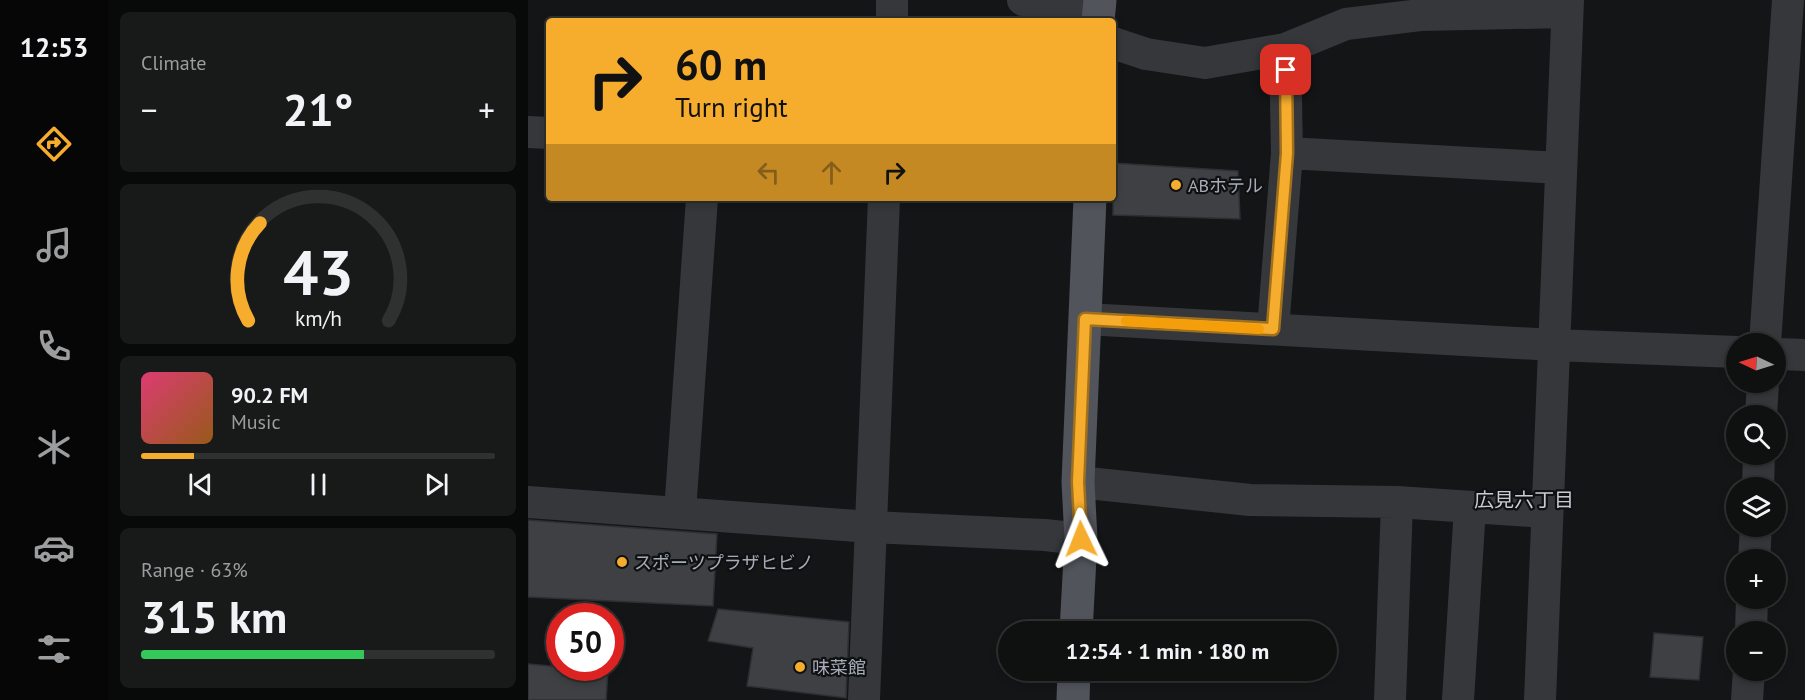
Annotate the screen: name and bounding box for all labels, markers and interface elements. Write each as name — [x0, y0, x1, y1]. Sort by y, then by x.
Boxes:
text: 12:53 — [20, 30, 88, 64]
text: 60 m — [675, 37, 767, 92]
icon: right — [576, 42, 654, 120]
pin — [1260, 44, 1311, 95]
text: Climate — [141, 50, 207, 76]
icon: arrive — [1269, 53, 1302, 86]
text: 21° — [283, 80, 353, 138]
text: − — [141, 88, 158, 131]
text: + — [478, 88, 495, 131]
text: Turn right — [675, 90, 788, 124]
icon: directions — [33, 123, 75, 165]
icon: left — [752, 156, 785, 189]
icon: ahead — [815, 156, 848, 189]
icon: right — [878, 156, 911, 189]
place label: ABホテル — [1188, 174, 1263, 197]
marker: ABホテル — [1169, 178, 1183, 192]
icon: music — [33, 224, 75, 266]
text: 43 — [283, 231, 353, 312]
text: km/h — [294, 304, 341, 332]
icon: phone — [33, 325, 75, 367]
north arrow — [1726, 333, 1786, 393]
map controls — [1726, 333, 1786, 681]
text: 90.2 FM — [231, 381, 308, 409]
button: search — [1726, 405, 1786, 465]
text: Music — [231, 409, 280, 435]
icon: climate — [33, 426, 75, 468]
icon: previous — [184, 468, 217, 501]
icon: pause — [302, 468, 335, 501]
icon: next — [420, 468, 453, 501]
button: layers — [1726, 477, 1786, 537]
district label: 広見六丁目 — [1474, 487, 1574, 513]
position arrow — [1049, 507, 1113, 571]
icon: car — [33, 527, 75, 569]
button: + — [1726, 549, 1786, 609]
place label: スポーツプラザヒビノ — [634, 551, 814, 574]
marker: スポーツプラザヒビノ — [615, 555, 629, 569]
text: Range · 63% — [141, 557, 248, 583]
text: 315 km — [141, 587, 287, 645]
speed limit sign: 50 — [546, 603, 624, 681]
button: − — [1726, 621, 1786, 681]
icon: filters — [33, 628, 75, 670]
text: 12:54 · 1 min · 180 m — [1066, 637, 1269, 665]
place label: 味菜館 — [812, 656, 866, 679]
marker: 味菜館 — [793, 660, 807, 674]

